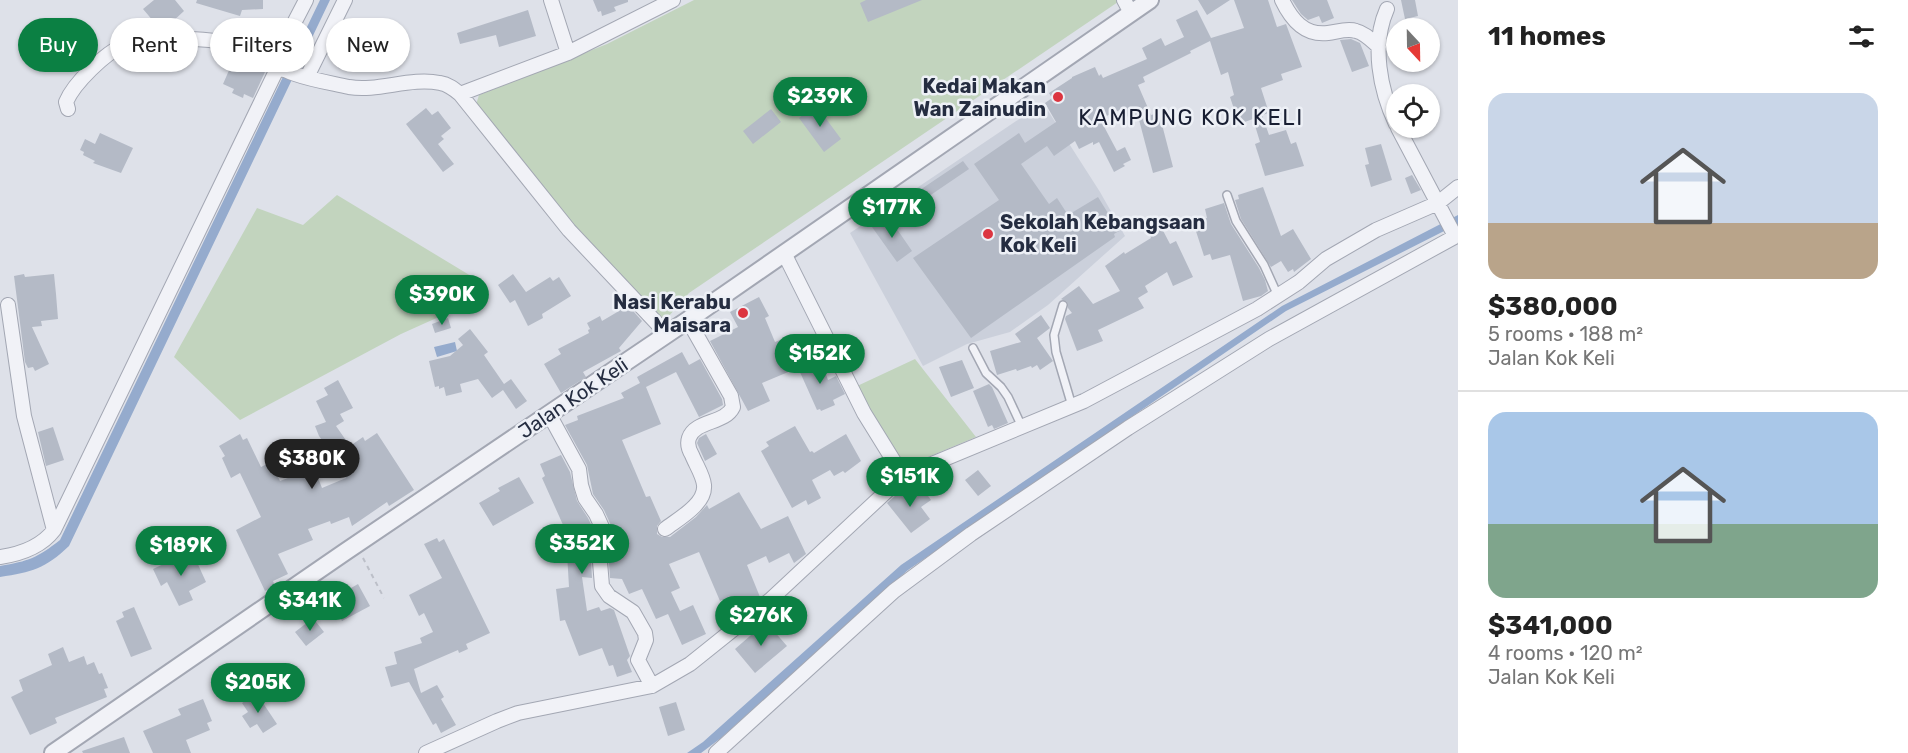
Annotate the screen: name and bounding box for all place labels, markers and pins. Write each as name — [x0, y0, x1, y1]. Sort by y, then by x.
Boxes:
place label: Kedai Makan Wan Zainudin — [913, 74, 1046, 121]
pin: $239K — [778, 77, 862, 128]
marker: Kedai Makan Wan Zainudin — [1051, 90, 1065, 104]
pin: $177K — [850, 188, 934, 239]
place label: Sekolah Kebangsaan Kok Keli — [1000, 210, 1205, 257]
marker: Sekolah Kebangsaan Kok Keli — [981, 227, 995, 241]
pin: $390K — [400, 275, 484, 326]
place label: Nasi Kerabu Maisara — [613, 290, 731, 337]
marker: Nasi Kerabu Maisara — [736, 306, 750, 320]
pin: $152K — [778, 334, 862, 385]
pin: $380K — [270, 439, 354, 490]
pin: $151K — [868, 457, 952, 508]
pin: $352K — [540, 524, 624, 575]
pin: $189K — [139, 526, 223, 577]
pin: $341K — [268, 581, 352, 632]
pin: $276K — [719, 596, 803, 647]
pin: $205K — [216, 663, 300, 714]

